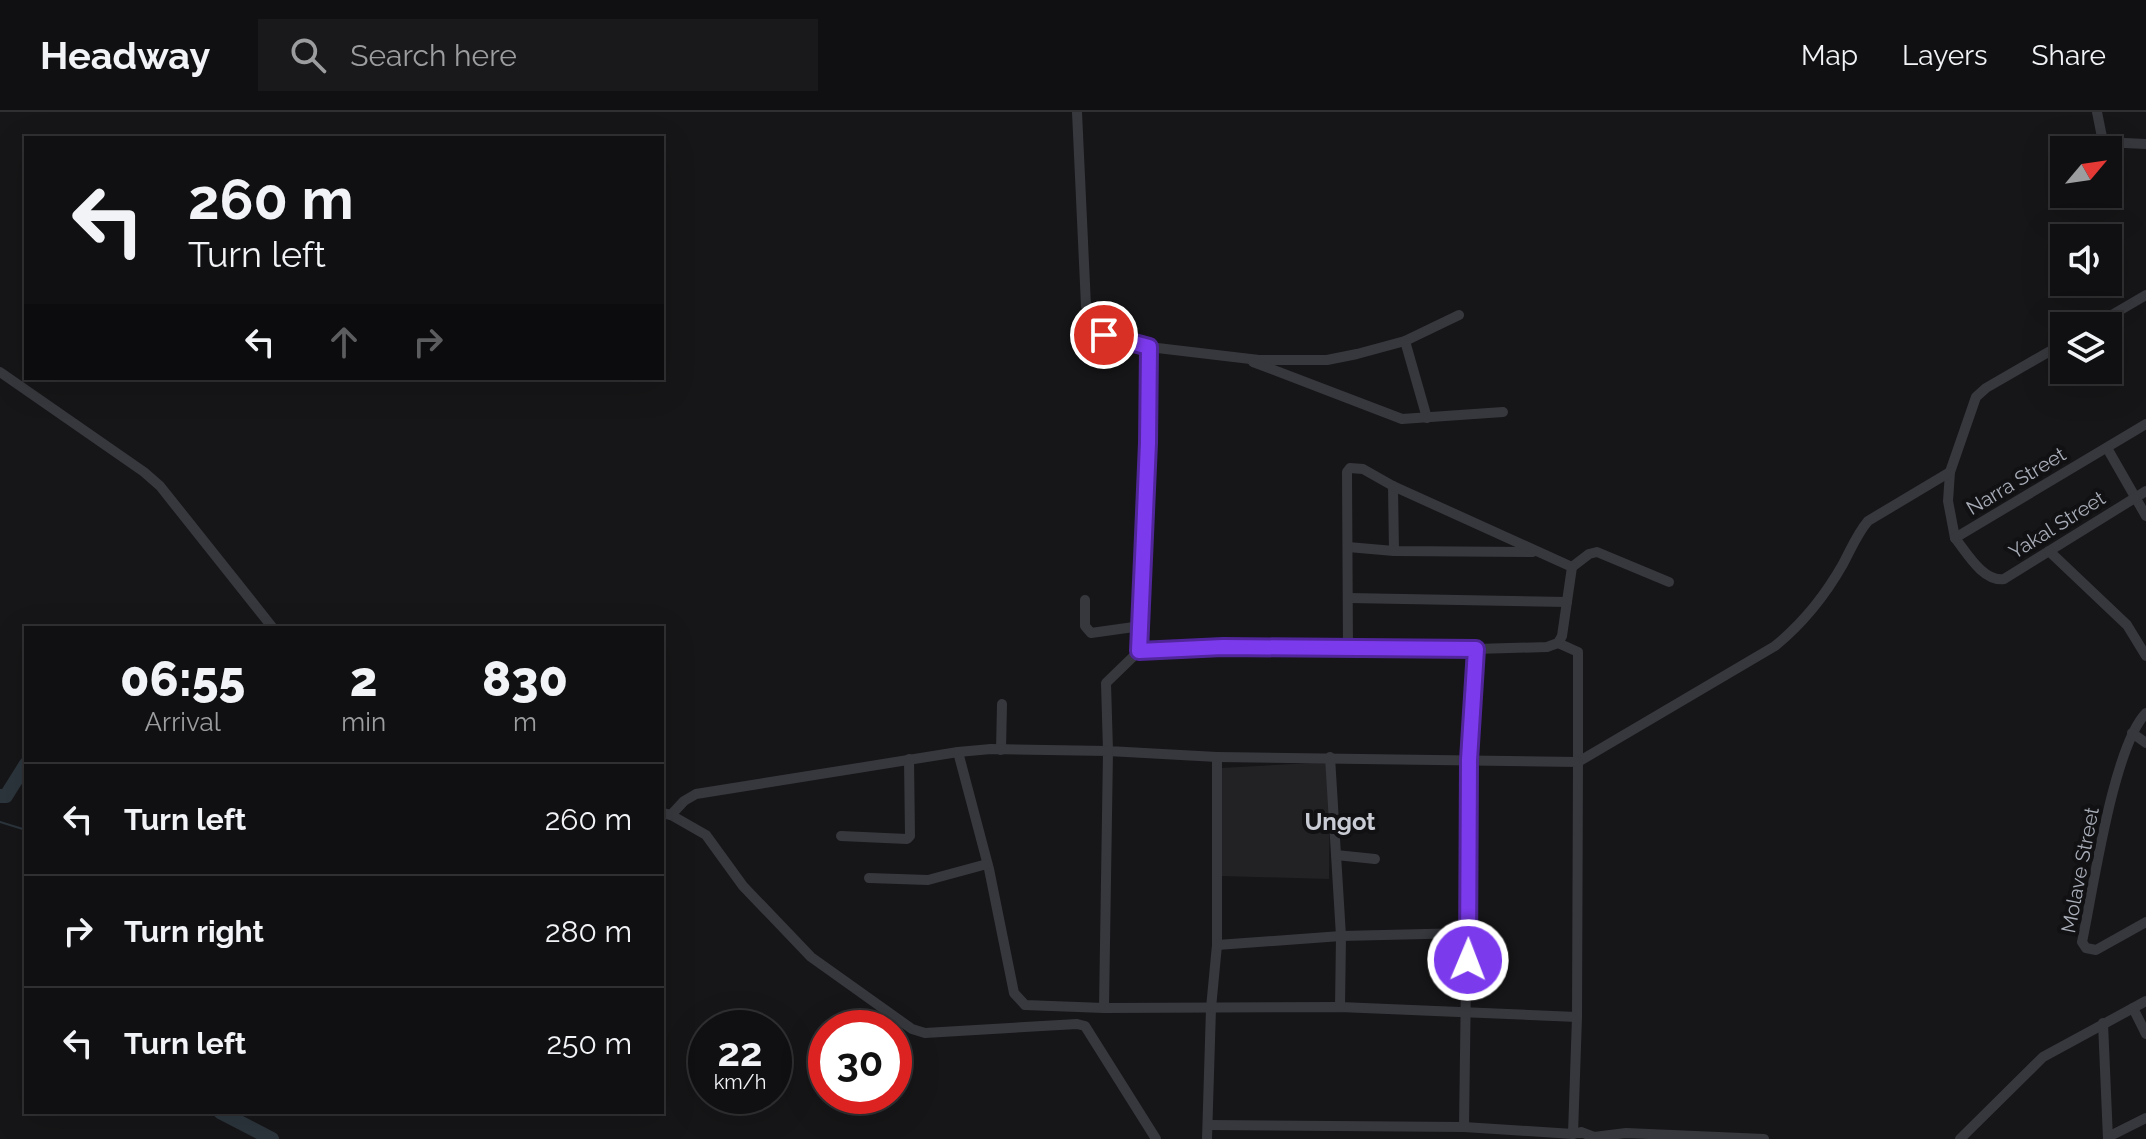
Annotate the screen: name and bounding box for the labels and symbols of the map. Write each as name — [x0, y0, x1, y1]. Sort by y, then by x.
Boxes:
north arrow — [2050, 136, 2122, 208]
pin — [1070, 301, 1138, 369]
street label: Narra Street — [1962, 442, 2070, 520]
street label: Yakal Street — [2004, 486, 2110, 564]
street label: Molave Street — [2056, 805, 2104, 935]
district label: Ungot — [1304, 807, 1376, 836]
position arrow — [1426, 918, 1510, 1002]
speed limit sign: 30 — [808, 1010, 912, 1114]

